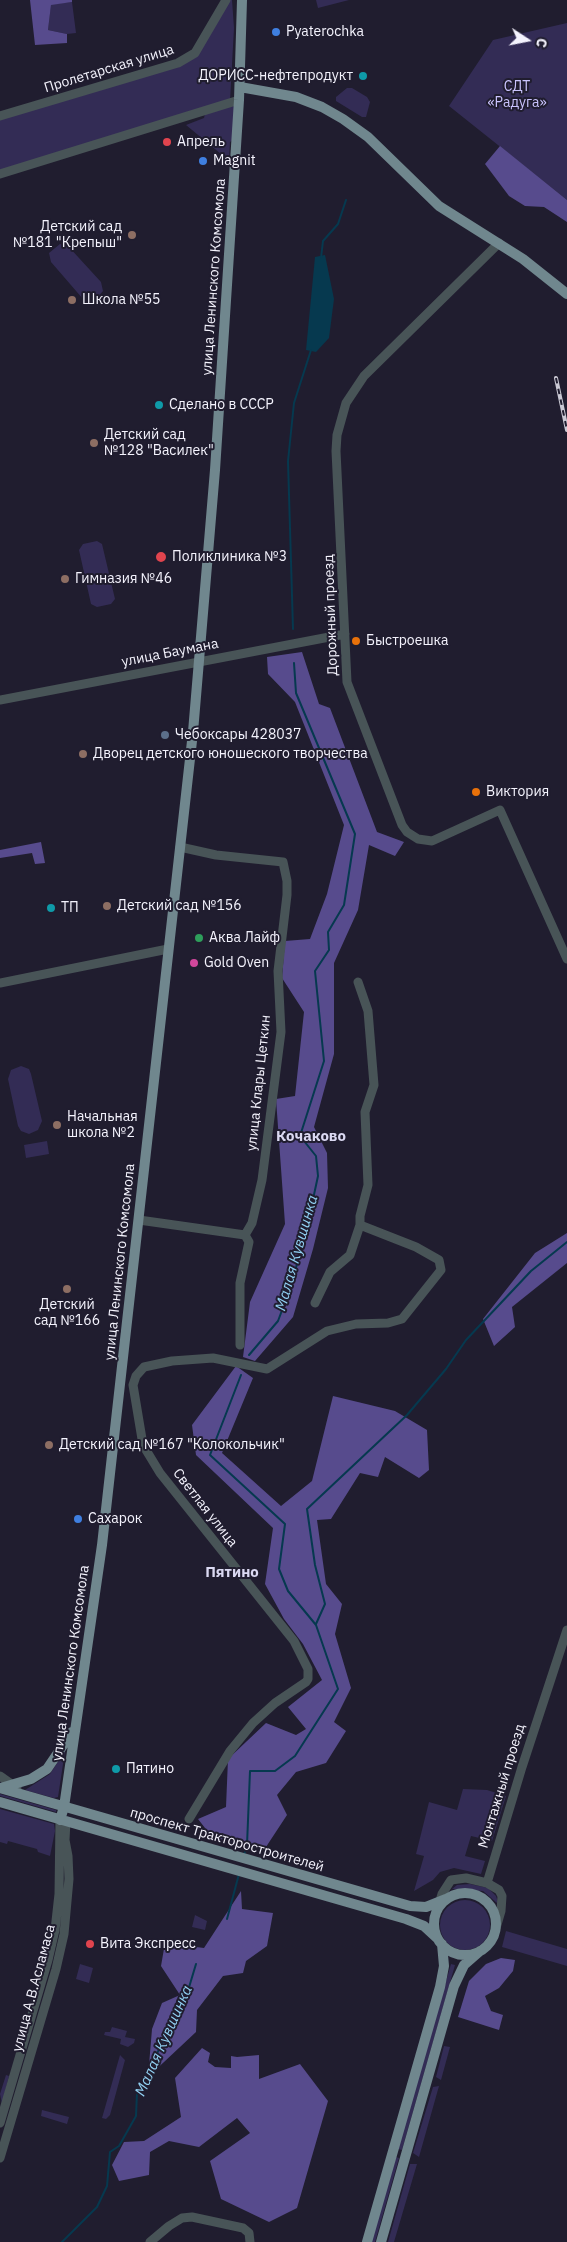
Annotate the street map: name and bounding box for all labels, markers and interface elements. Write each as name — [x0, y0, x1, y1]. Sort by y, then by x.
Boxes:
north arrow — [502, 15, 552, 65]
place label: Pyaterochka — [286, 24, 364, 40]
marker: Pyaterochka — [270, 26, 282, 38]
text: С — [532, 37, 551, 49]
street label: Пролетарская улица — [42, 41, 176, 97]
place label: ДОРИСС-нефтепродукт — [198, 68, 353, 84]
marker: ДОРИСС-нефтепродукт — [357, 70, 369, 82]
park label: СДТ «Радуга» — [487, 79, 547, 111]
place label: Апрель — [177, 134, 225, 150]
marker: Апрель — [161, 136, 173, 148]
place label: Magnit — [213, 153, 256, 169]
marker: Magnit — [197, 155, 209, 167]
street label: улица Ленинского Комсомола — [199, 178, 229, 376]
place label: Детский сад №181 "Крепыш" — [13, 219, 122, 252]
marker: Детский сад №181 "Крепыш" — [126, 229, 138, 241]
place label: Школа №55 — [82, 292, 161, 308]
marker: Школа №55 — [66, 294, 78, 306]
place label: Сделано в СССР — [169, 397, 274, 413]
marker: Сделано в СССР — [153, 399, 165, 411]
place label: Детский сад №128 "Василек" — [104, 427, 214, 460]
marker: Детский сад №128 "Василек" — [88, 437, 100, 449]
place label: Поликлиника №3 — [172, 549, 287, 565]
marker: Поликлиника №3 — [154, 550, 168, 564]
street label: Дорожный проезд — [320, 554, 342, 676]
place label: Гимназия №46 — [75, 571, 172, 587]
marker: Гимназия №46 — [59, 573, 71, 585]
place label: Быстроешка — [366, 633, 449, 649]
street label: улица Баумана — [120, 635, 220, 671]
marker: Быстроешка — [350, 635, 362, 647]
place label: Чебоксары 428037 — [175, 727, 301, 743]
marker: Чебоксары 428037 — [159, 729, 171, 741]
place label: Дворец детского юношеского творчества — [93, 746, 368, 762]
marker: Дворец детского юношеского творчества — [77, 748, 89, 760]
place label: Виктория — [486, 784, 549, 800]
marker: Виктория — [470, 786, 482, 798]
place label: Детский сад №156 — [117, 898, 242, 914]
place label: ТП — [61, 900, 79, 916]
marker: Детский сад №156 — [101, 900, 113, 912]
marker: ТП — [45, 902, 57, 914]
place label: Аква Лайф — [209, 930, 280, 946]
marker: Аква Лайф — [193, 932, 205, 944]
place label: Gold Oven — [204, 955, 269, 971]
marker: Gold Oven — [188, 957, 200, 969]
street label: улица Клары Цеткин — [243, 1014, 275, 1152]
place label: Начальная школа №2 — [67, 1109, 138, 1142]
marker: Начальная школа №2 — [51, 1119, 63, 1131]
district label: Кочаково — [276, 1128, 346, 1146]
street label: улица Ленинского Комсомола — [101, 1163, 139, 1361]
water label: Малая Кувшинка — [272, 1193, 322, 1313]
marker: Детский сад №166 — [61, 1283, 73, 1295]
place label: Детский сад №166 — [34, 1297, 100, 1330]
place label: Детский сад №167 "Колокольчик" — [59, 1437, 285, 1453]
marker: Детский сад №167 "Колокольчик" — [43, 1439, 55, 1451]
street label: Светлая улица — [169, 1465, 241, 1551]
place label: Сахарок — [88, 1511, 142, 1527]
marker: Сахарок — [72, 1513, 84, 1525]
street label: улица Ленинского Комсомола — [49, 1564, 93, 1762]
district label: Пятино — [205, 1564, 259, 1582]
street label: Монтажный проезд — [475, 1722, 529, 1850]
place label: Пятино — [126, 1761, 174, 1777]
marker: Пятино — [110, 1763, 122, 1775]
street label: проспект Тракторостроителей — [128, 1804, 326, 1876]
street label: улица А.В.Асламаса — [9, 1922, 59, 2054]
place label: Вита Экспресс — [100, 1936, 196, 1952]
marker: Вита Экспресс — [84, 1938, 96, 1950]
water label: Малая Кувшинка — [131, 1983, 197, 2099]

